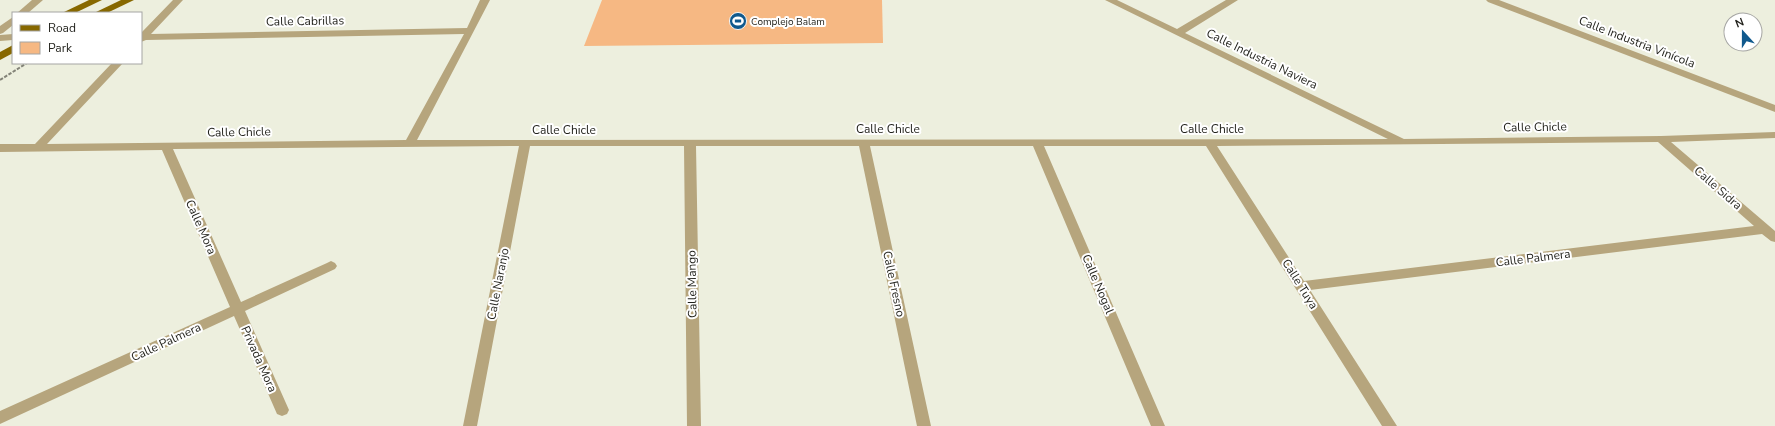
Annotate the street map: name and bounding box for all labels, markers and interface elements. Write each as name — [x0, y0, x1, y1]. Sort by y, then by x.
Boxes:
sports icon: Complejo Balam — [728, 11, 748, 31]
legend — [12, 12, 142, 64]
street label: Calle Cabrillas — [266, 12, 345, 30]
street label: Calle Industria Vinícola — [1576, 12, 1698, 72]
north arrow — [1723, 12, 1763, 52]
place label: Complejo Balam — [751, 15, 825, 29]
text: N — [1733, 15, 1746, 32]
text: Road — [48, 20, 76, 36]
street label: Calle Industria Naviera — [1204, 25, 1320, 93]
text: Park — [48, 40, 73, 56]
street label: Calle Chicle — [1503, 118, 1567, 136]
street label: Calle Chicle — [856, 121, 920, 137]
street label: Calle Chicle — [1180, 121, 1244, 137]
street label: Calle Chicle — [532, 122, 596, 138]
street label: Calle Chicle — [207, 123, 271, 141]
street label: Calle Sidra — [1691, 163, 1745, 213]
street label: Calle Mora — [182, 197, 220, 257]
street label: Calle Palmera — [1495, 245, 1571, 271]
street label: Calle Naranjo — [483, 246, 513, 321]
street label: Calle Mango — [683, 250, 701, 318]
street label: Calle Fresno — [879, 250, 909, 319]
street label: Calle Nogal — [1078, 252, 1118, 317]
street label: Calle Tuya — [1278, 256, 1322, 312]
street label: Calle Palmera — [129, 319, 203, 365]
street label: Privada Mora — [237, 323, 281, 395]

